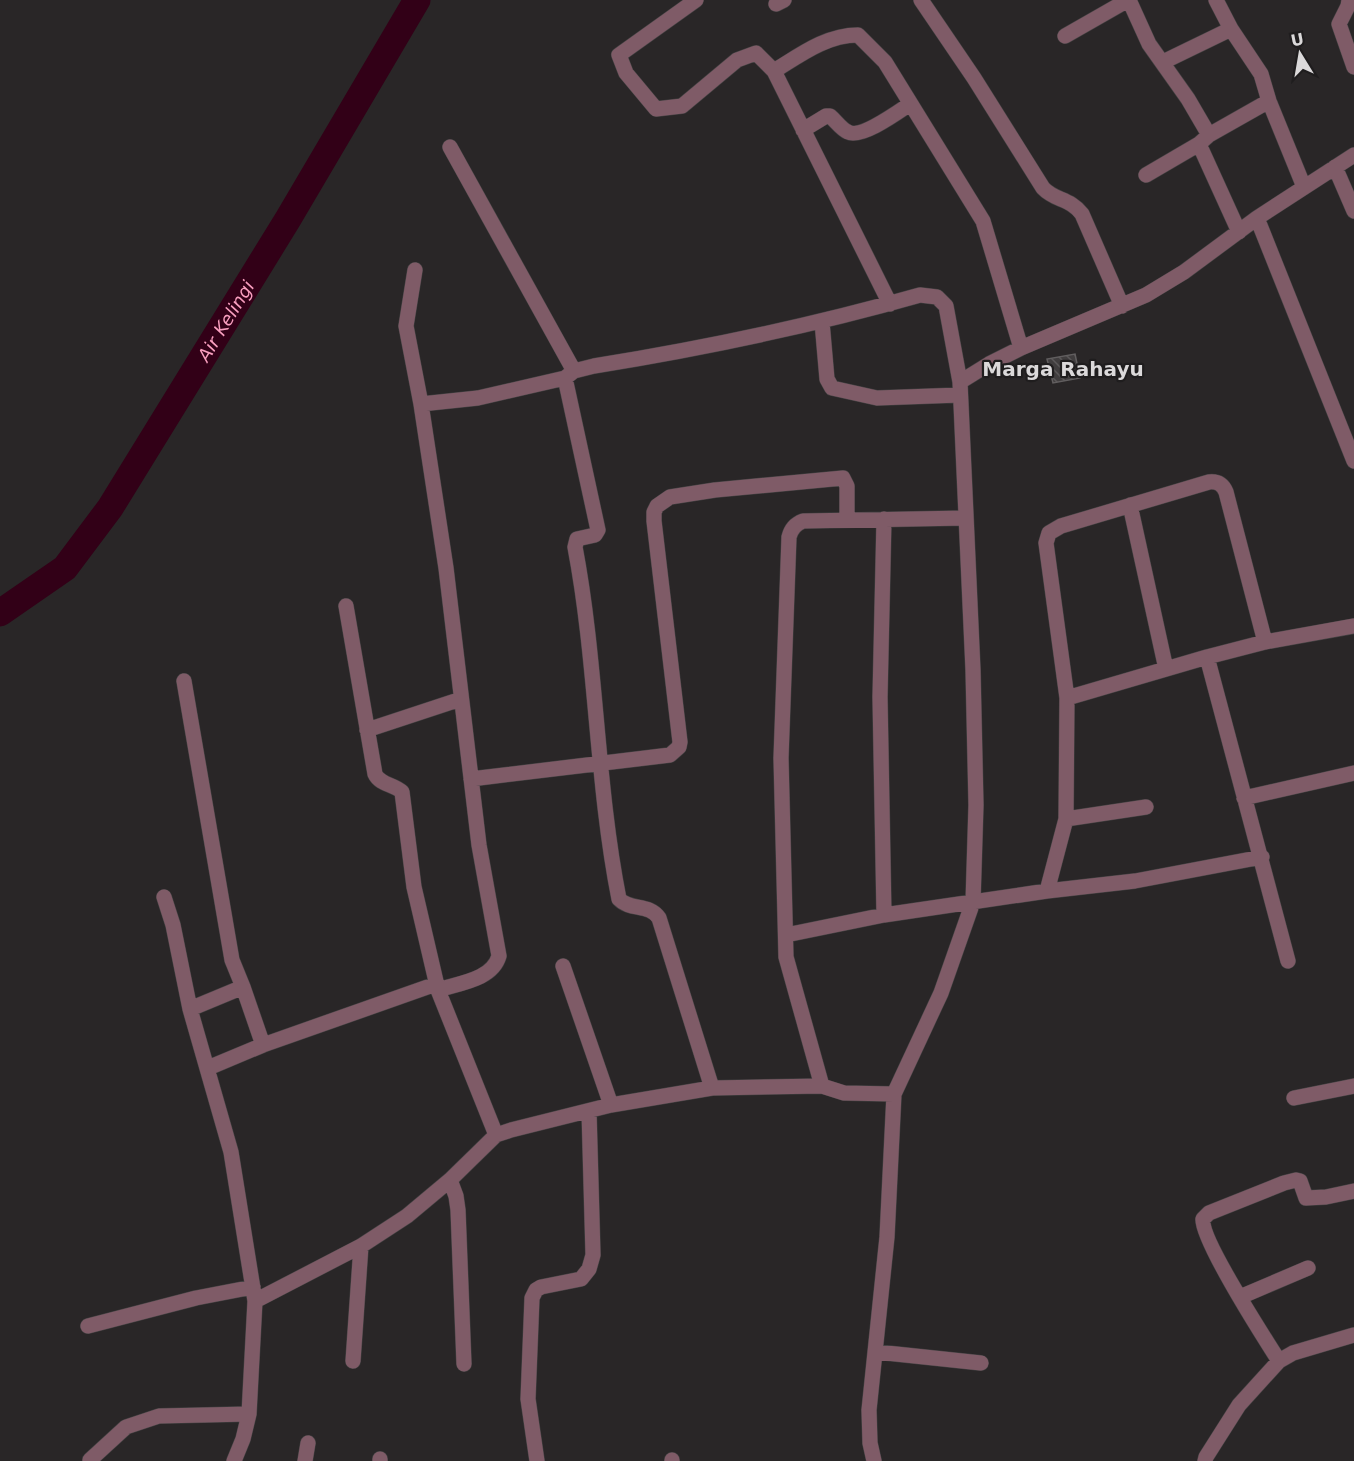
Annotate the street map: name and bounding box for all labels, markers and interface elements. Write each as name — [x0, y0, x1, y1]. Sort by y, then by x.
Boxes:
north arrow — [1270, 24, 1330, 84]
text: U — [1289, 29, 1305, 50]
water label: Air Kelingi — [192, 277, 258, 366]
district label: Marga Rahayu — [982, 357, 1144, 381]

